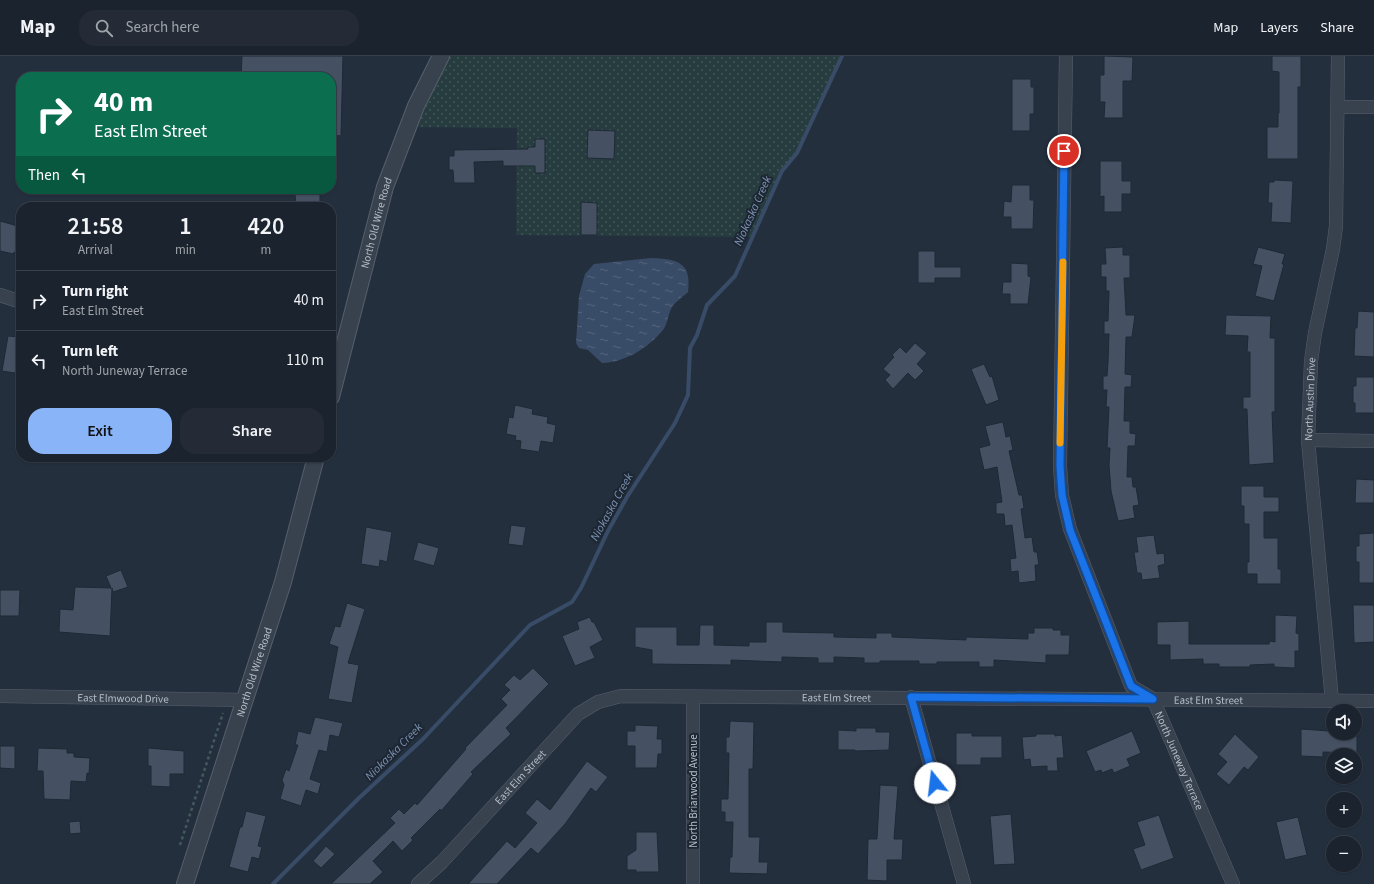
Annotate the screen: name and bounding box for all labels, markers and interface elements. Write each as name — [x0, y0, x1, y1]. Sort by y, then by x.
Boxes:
search box — [79, 10, 359, 46]
text: Map — [20, 14, 55, 41]
icon: search — [93, 17, 115, 39]
text: Search here — [125, 17, 199, 38]
text: Map — [1213, 18, 1238, 38]
text: Layers — [1260, 18, 1298, 38]
text: Share — [1320, 18, 1354, 38]
text: 40 m — [94, 82, 153, 122]
icon: right — [28, 88, 80, 140]
text: East Elm Street — [94, 119, 207, 144]
pin — [1047, 134, 1081, 168]
icon: arrive — [1053, 140, 1075, 162]
icon: left — [68, 164, 90, 186]
text: Then — [28, 165, 60, 186]
water label: Niokaska Creek — [730, 173, 776, 249]
street label: North Old Wire Road — [357, 175, 396, 270]
text: 21:58 — [68, 209, 123, 244]
text: 1 — [179, 209, 192, 244]
text: 420 — [248, 209, 284, 244]
text: Arrival — [78, 241, 113, 259]
text: min — [175, 241, 196, 259]
text: m — [261, 241, 271, 259]
text: Turn right — [62, 281, 128, 302]
icon: right — [28, 290, 50, 312]
text: 40 m — [294, 290, 324, 311]
text: East Elm Street — [62, 302, 144, 320]
text: Turn left — [62, 341, 118, 362]
icon: left — [28, 350, 50, 372]
text: 110 m — [286, 350, 324, 371]
street label: North Austin Drive — [1300, 356, 1319, 441]
text: North Juneway Terrace — [62, 362, 187, 380]
button: Exit — [28, 408, 172, 454]
button: Share — [180, 408, 324, 454]
water label: Niokaska Creek — [586, 470, 638, 544]
street label: North Old Wire Road — [232, 625, 275, 719]
street label: East Elmwood Drive — [77, 690, 169, 706]
street label: East Elm Street — [802, 690, 871, 705]
street label: East Elm Street — [1174, 692, 1243, 708]
map controls — [1326, 704, 1362, 872]
button: sound — [1326, 704, 1362, 740]
street label: North Juneway Terrace — [1152, 709, 1208, 813]
water label: Niokaska Creek — [361, 719, 427, 785]
street label: North Briarwood Avenue — [686, 734, 701, 848]
street label: East Elm Street — [491, 746, 549, 808]
button: layers — [1326, 748, 1362, 784]
position arrow — [914, 762, 956, 804]
button: + — [1326, 792, 1362, 828]
button: − — [1326, 836, 1362, 872]

